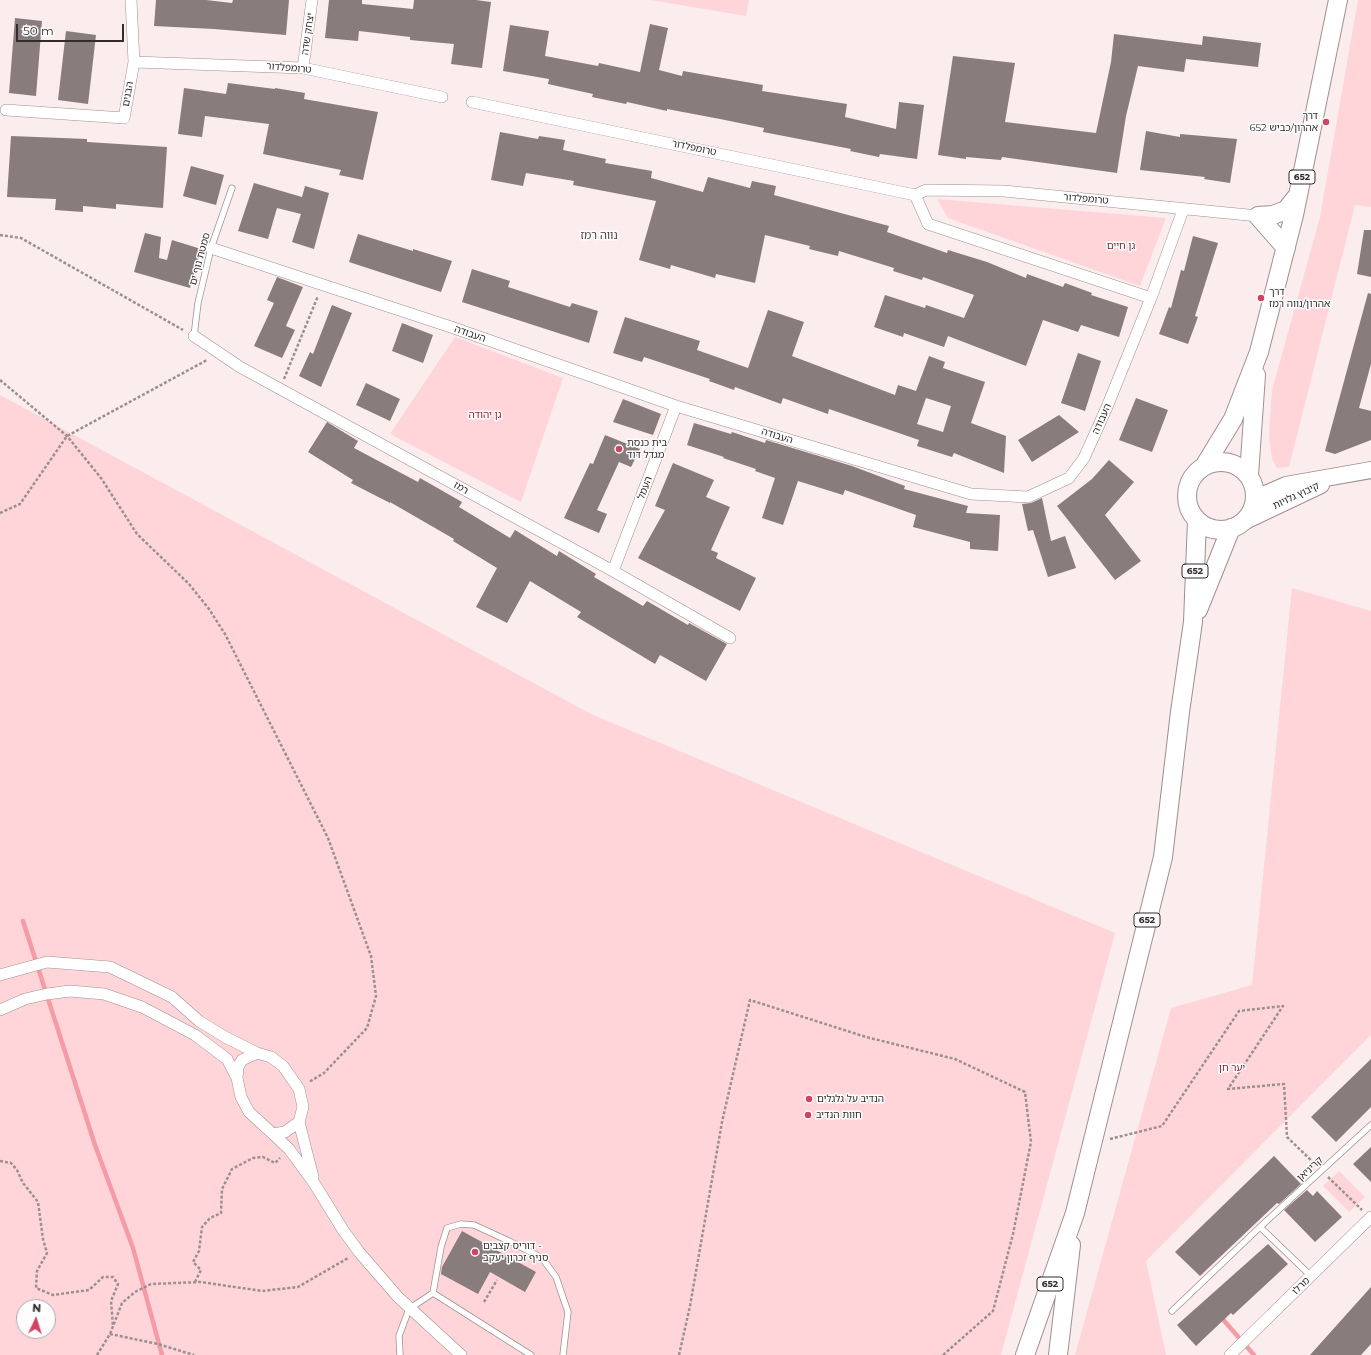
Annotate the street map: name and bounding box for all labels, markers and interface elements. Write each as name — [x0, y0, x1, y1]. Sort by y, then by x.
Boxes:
street label: יצחק שדה — [299, 12, 317, 56]
scale bar — [18, 16, 126, 42]
text: 50 m — [23, 23, 54, 38]
street label: טרומפלדור — [266, 60, 312, 76]
street label: הבנים — [120, 81, 136, 107]
place label: דרך אהרון/כביש 652 — [1249, 110, 1318, 134]
marker: דרך אהרון/כביש 652 — [1321, 117, 1331, 127]
street label: טרומפלדור — [671, 137, 717, 159]
road number: 652 — [1289, 170, 1315, 184]
street label: טרומפלדור — [1063, 191, 1109, 207]
district label: נווה רמז — [580, 229, 618, 243]
street label: סמטת נוף ים — [187, 231, 213, 287]
park label: גן חיים — [1107, 240, 1135, 252]
place label: דרך אהרון/נווה רמז — [1269, 286, 1330, 310]
marker: דרך אהרון/נווה רמז — [1256, 293, 1266, 303]
street label: העבודה — [453, 323, 487, 345]
street label: העבודה — [1090, 402, 1114, 436]
park label: גן יהודה — [468, 409, 502, 421]
street label: העבודה — [760, 426, 794, 446]
place label: בית כנסת מגדל דוד — [627, 437, 667, 460]
marker: בית כנסת מגדל דוד — [614, 444, 624, 454]
street label: העמל — [635, 475, 655, 501]
street label: רמז — [452, 479, 470, 497]
street label: קיבוץ גלויות — [1271, 480, 1321, 512]
road number: 652 — [1182, 564, 1208, 578]
road number: 652 — [1134, 913, 1160, 927]
park label: יער חן — [1219, 1062, 1245, 1074]
place label: הנדיב על גלגלים — [817, 1093, 884, 1105]
marker: הנדיב על גלגלים — [804, 1094, 814, 1104]
place label: חוות הנדיב — [816, 1109, 862, 1121]
marker: חוות הנדיב — [803, 1110, 813, 1120]
street label: קריניאן — [1295, 1154, 1325, 1184]
place label: דוריס קצבים - סניף זכרון יעקב — [483, 1240, 548, 1264]
marker: דוריס קצבים - סניף זכרון יעקב — [470, 1247, 480, 1257]
street label: מרלו — [1290, 1275, 1312, 1297]
road number: 652 — [1037, 1277, 1063, 1291]
north arrow — [16, 1299, 56, 1339]
text: N — [32, 1301, 42, 1315]

